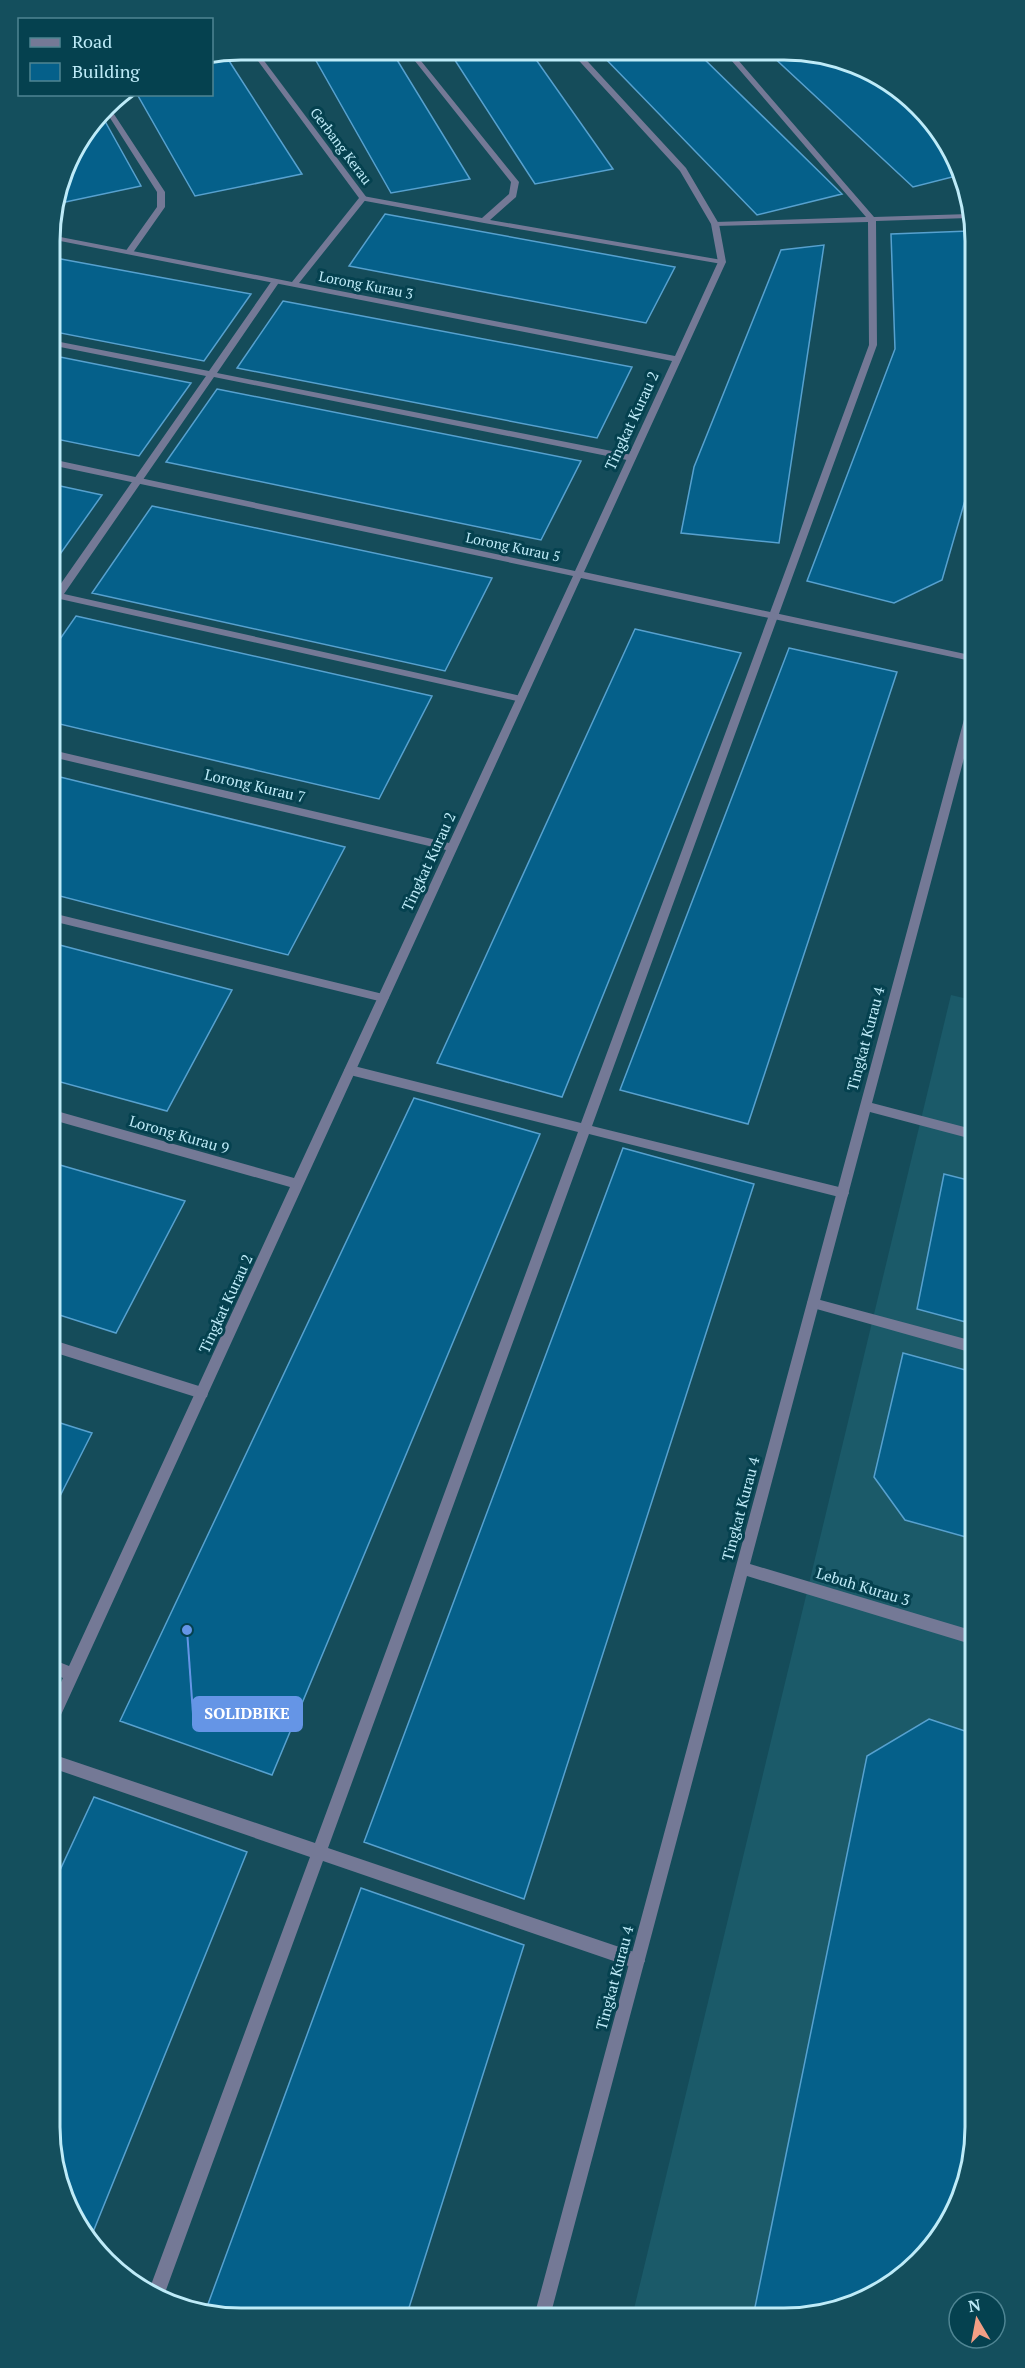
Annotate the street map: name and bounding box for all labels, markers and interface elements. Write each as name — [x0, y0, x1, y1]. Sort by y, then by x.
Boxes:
legend — [18, 18, 213, 96]
text: Road — [72, 29, 112, 53]
text: Building — [72, 59, 140, 83]
street label: Gerbang Kerau — [306, 103, 377, 188]
street label: Lorong Kurau 3 — [317, 266, 415, 303]
street label: Tingkat Kurau 2 — [599, 368, 663, 473]
street label: Lorong Kurau 5 — [464, 527, 562, 566]
street label: Lorong Kurau 7 — [203, 764, 308, 806]
street label: Tingkat Kurau 2 — [396, 809, 460, 914]
street label: Tingkat Kurau 4 — [842, 984, 889, 1093]
street label: Lorong Kurau 9 — [127, 1110, 231, 1158]
street label: Tingkat Kurau 2 — [193, 1251, 257, 1356]
street label: Tingkat Kurau 4 — [717, 1454, 764, 1563]
street label: Lebuh Kurau 3 — [814, 1562, 913, 1610]
callout: SOLIDBIKE — [193, 1697, 302, 1731]
text: SOLIDBIKE — [204, 1702, 290, 1724]
street label: Tingkat Kurau 4 — [591, 1923, 638, 2032]
north arrow — [947, 2290, 1007, 2350]
text: N — [967, 2293, 982, 2317]

